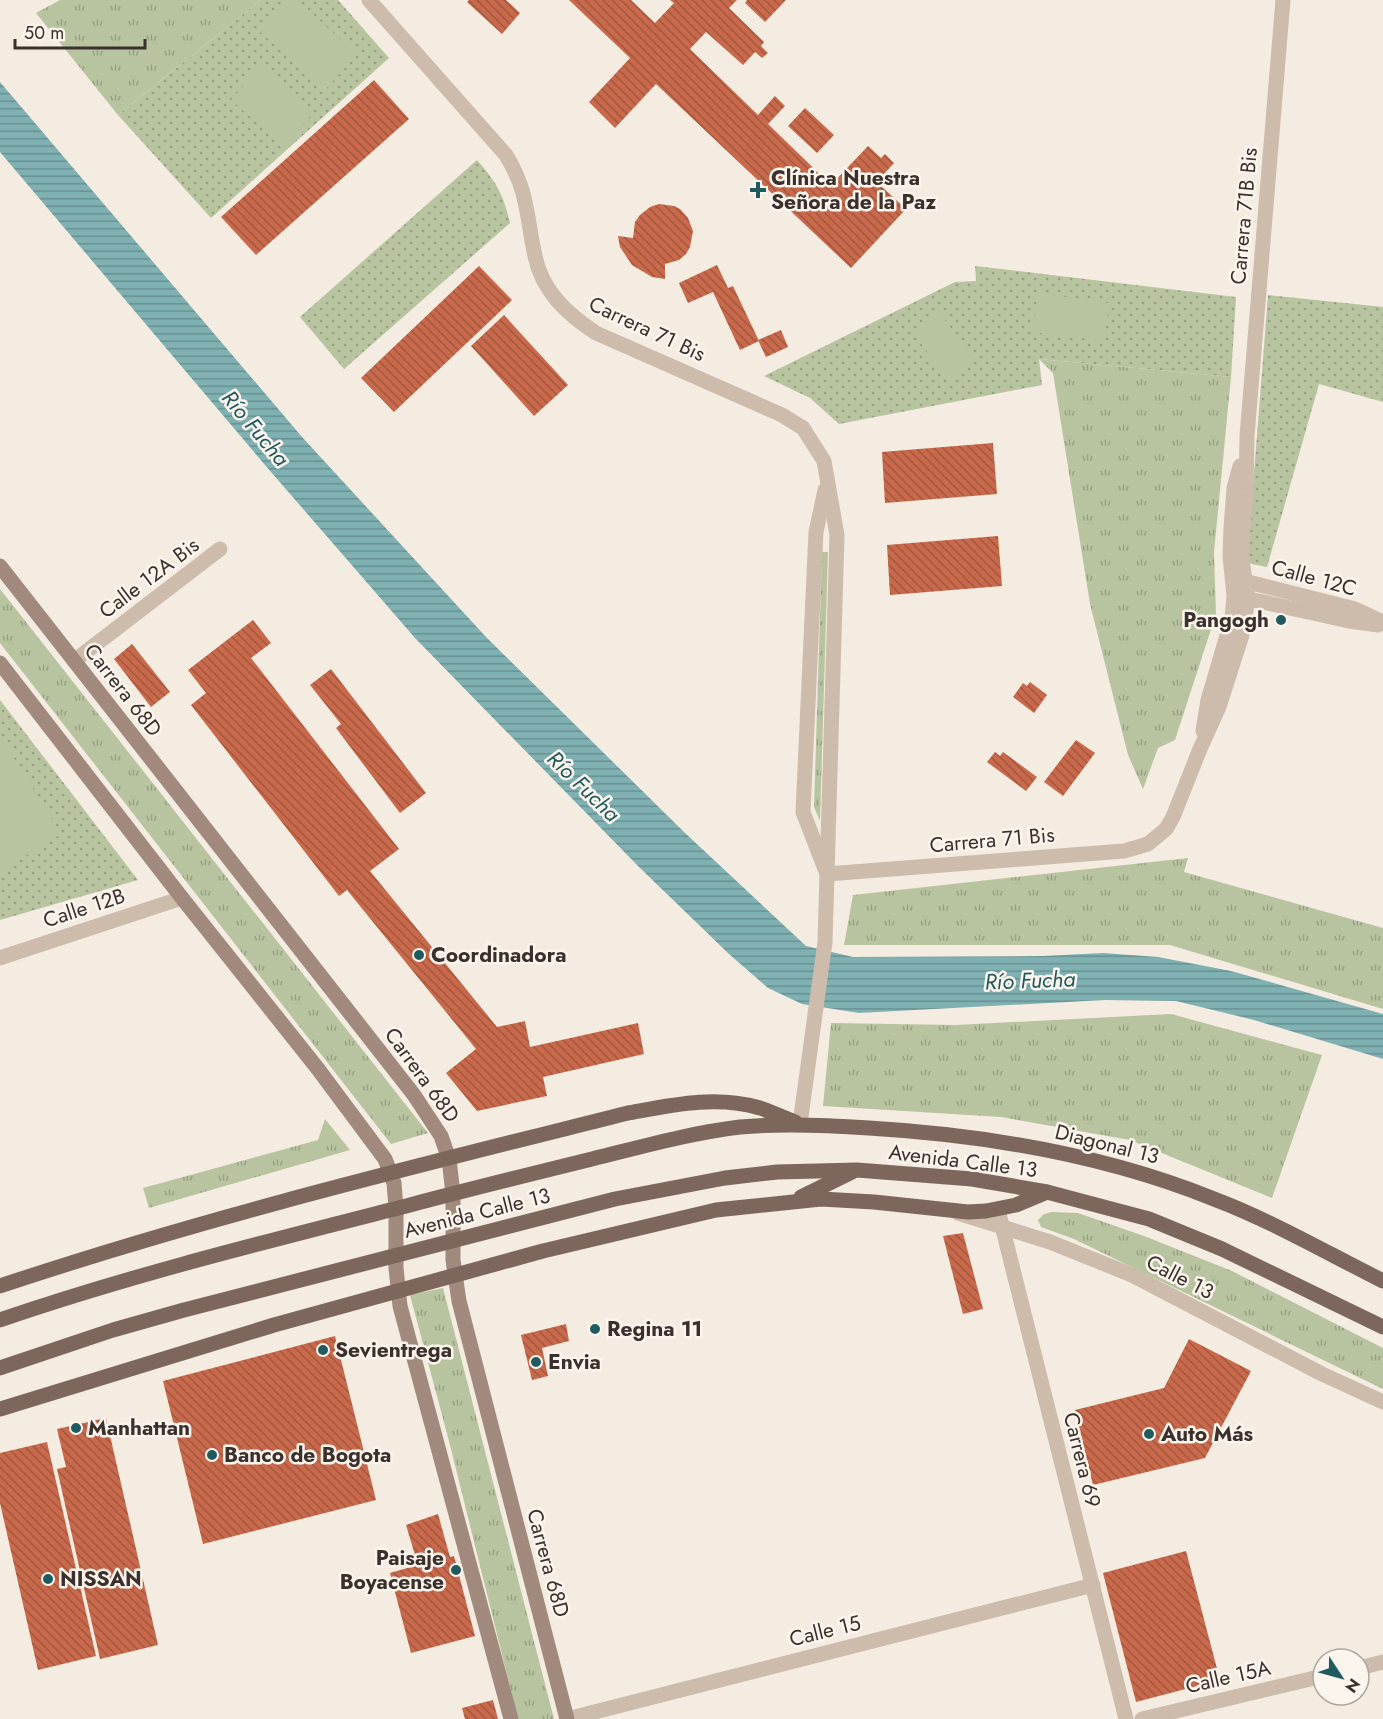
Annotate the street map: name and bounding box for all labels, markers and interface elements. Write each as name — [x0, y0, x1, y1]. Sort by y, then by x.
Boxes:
scale bar — [15, 12, 146, 50]
text: 50 m — [24, 20, 64, 46]
street label: Carrera 71B Bis — [1223, 146, 1265, 286]
place label: Clínica Nuestra Señora de la Paz — [771, 163, 936, 217]
marker: Clínica Nuestra Señora de la Paz — [749, 181, 767, 199]
street label: Carrera 71 Bis — [584, 289, 710, 369]
water label: Río Fucha — [215, 383, 297, 473]
street label: Calle 12A Bis — [93, 530, 205, 626]
street label: Calle 12C — [1268, 552, 1360, 604]
place label: Pangogh — [1183, 605, 1269, 635]
marker: Pangogh — [1274, 613, 1288, 627]
street label: Carrera 68D — [77, 637, 169, 743]
water label: Río Fucha — [540, 743, 628, 829]
street label: Carrera 71 Bis — [928, 820, 1056, 860]
street label: Calle 12B — [39, 881, 129, 935]
place label: Coordinadora — [431, 940, 567, 970]
marker: Coordinadora — [412, 948, 426, 962]
water label: Río Fucha — [984, 962, 1076, 998]
street label: Carrera 68D — [377, 1021, 467, 1129]
street label: Diagonal 13 — [1052, 1117, 1162, 1171]
street label: Avenida Calle 13 — [887, 1137, 1039, 1185]
street label: Avenida Calle 13 — [401, 1180, 553, 1246]
street label: Calle 13 — [1141, 1247, 1219, 1307]
place label: Regina 11 — [607, 1314, 702, 1344]
marker: Regina 11 — [588, 1322, 602, 1336]
place label: Sevientrega — [335, 1335, 452, 1365]
marker: Sevientrega — [316, 1343, 330, 1357]
place label: Envia — [548, 1347, 601, 1377]
marker: Envia — [529, 1355, 543, 1369]
street label: Carrera 69 — [1056, 1409, 1108, 1511]
place label: Manhattan — [88, 1413, 190, 1443]
place label: Auto Más — [1160, 1419, 1254, 1449]
marker: Manhattan — [69, 1421, 83, 1435]
marker: Auto Más — [1142, 1427, 1156, 1441]
place label: Banco de Bogota — [224, 1440, 391, 1470]
marker: Banco de Bogota — [205, 1448, 219, 1462]
street label: Carrera 68D — [519, 1506, 577, 1620]
place label: Paisaje Boyacense — [340, 1543, 444, 1597]
marker: Paisaje Boyacense — [449, 1563, 463, 1577]
place label: NISSAN — [60, 1564, 142, 1594]
marker: NISSAN — [41, 1572, 55, 1586]
street label: Calle 15 — [786, 1608, 864, 1654]
north arrow — [1311, 1647, 1371, 1707]
street label: Calle 15A — [1183, 1653, 1274, 1701]
text: N — [1340, 1674, 1366, 1697]

